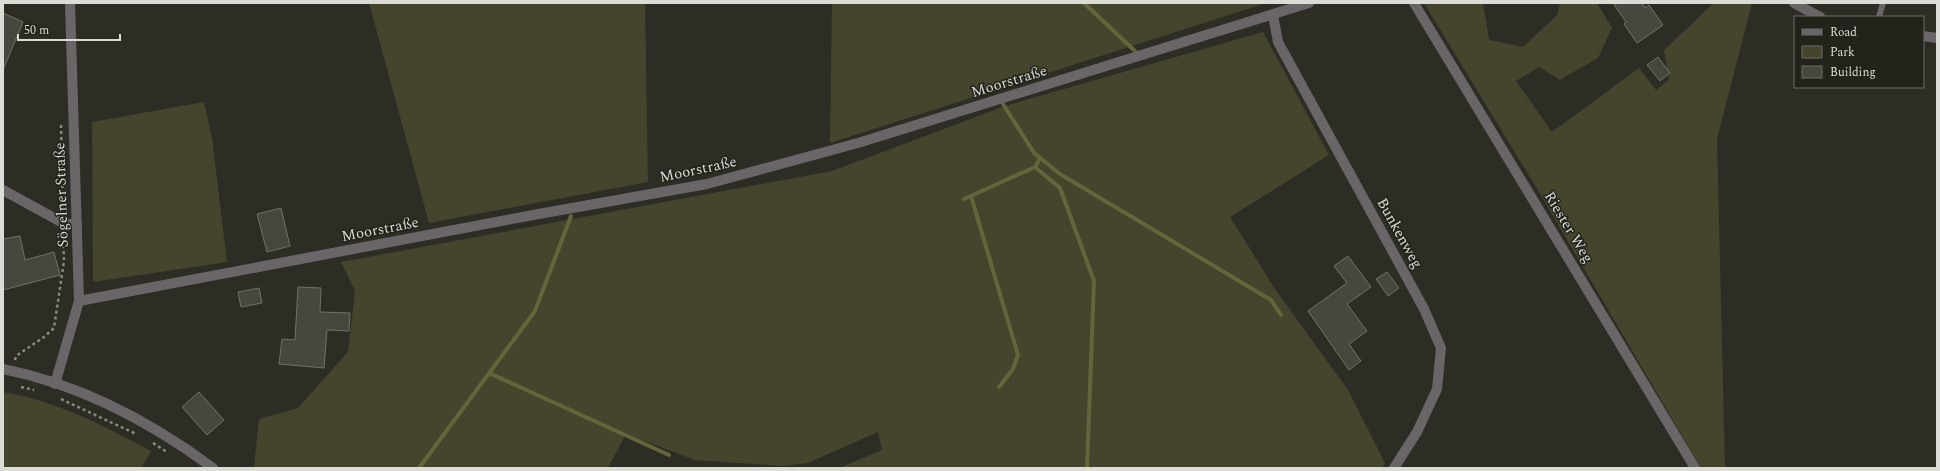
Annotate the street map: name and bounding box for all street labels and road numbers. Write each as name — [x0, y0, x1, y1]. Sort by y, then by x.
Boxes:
street label: Moorstraße — [968, 59, 1050, 104]
street label: Sögelner Straße — [48, 142, 75, 248]
street label: Moorstraße — [657, 150, 739, 189]
street label: Riester Weg — [1538, 187, 1599, 268]
street label: Bunkenweg — [1371, 194, 1428, 273]
street label: Moorstraße — [340, 211, 421, 248]

